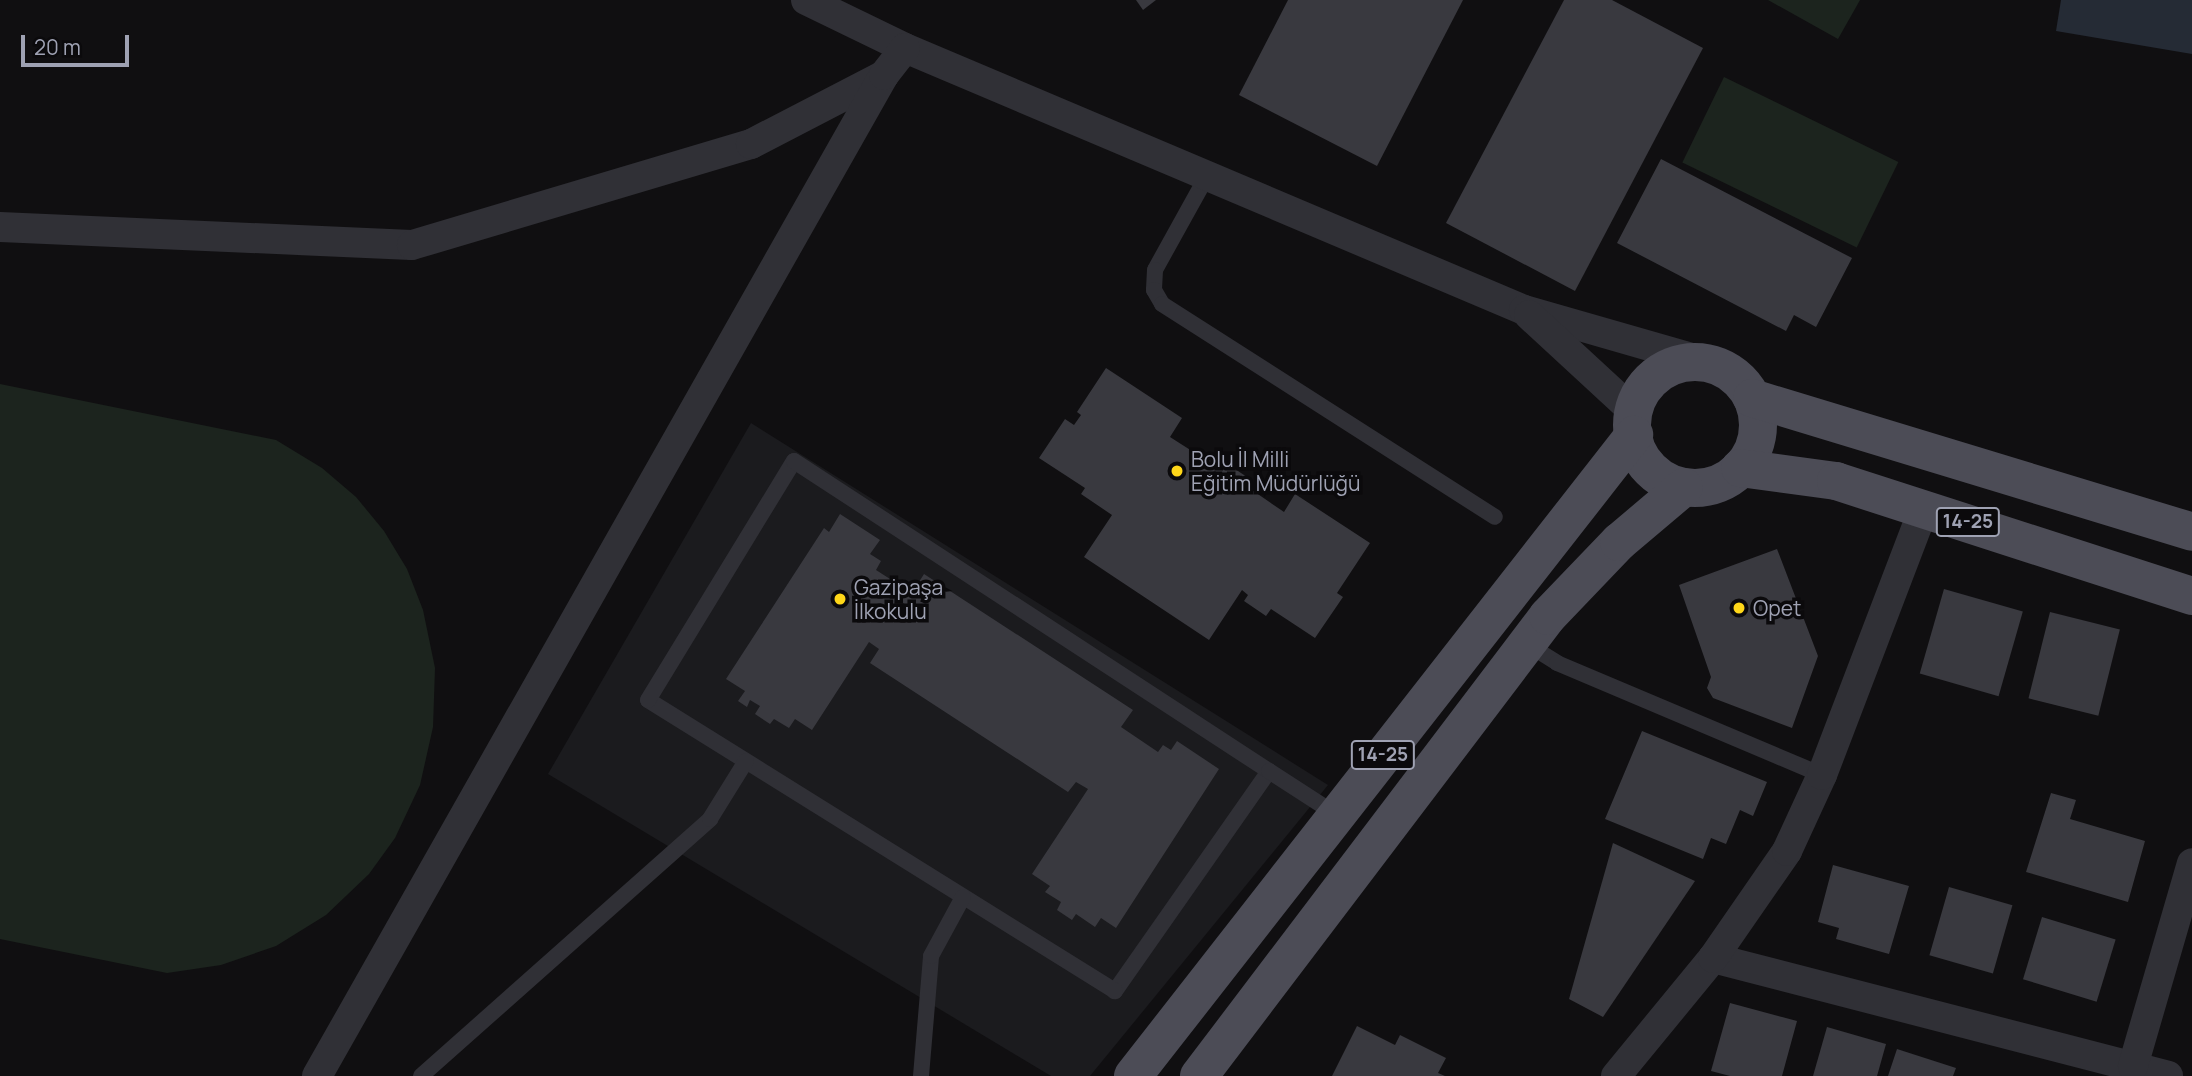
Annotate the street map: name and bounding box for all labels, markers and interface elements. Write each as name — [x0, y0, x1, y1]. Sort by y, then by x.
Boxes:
scale bar — [24, 21, 133, 65]
text: 20 m — [34, 33, 81, 61]
place label: Bolu İl Milli Eğitim Müdürlüğü — [1191, 446, 1361, 496]
marker: Bolu İl Milli Eğitim Müdürlüğü — [1169, 463, 1185, 479]
road number: 14-25 — [1935, 506, 2001, 538]
place label: Gazipaşa İlkokulu — [854, 574, 943, 624]
marker: Gazipaşa İlkokulu — [832, 591, 848, 607]
place label: Opet — [1753, 595, 1801, 621]
marker: Opet — [1731, 600, 1747, 616]
road number: 14-25 — [1350, 740, 1416, 770]

